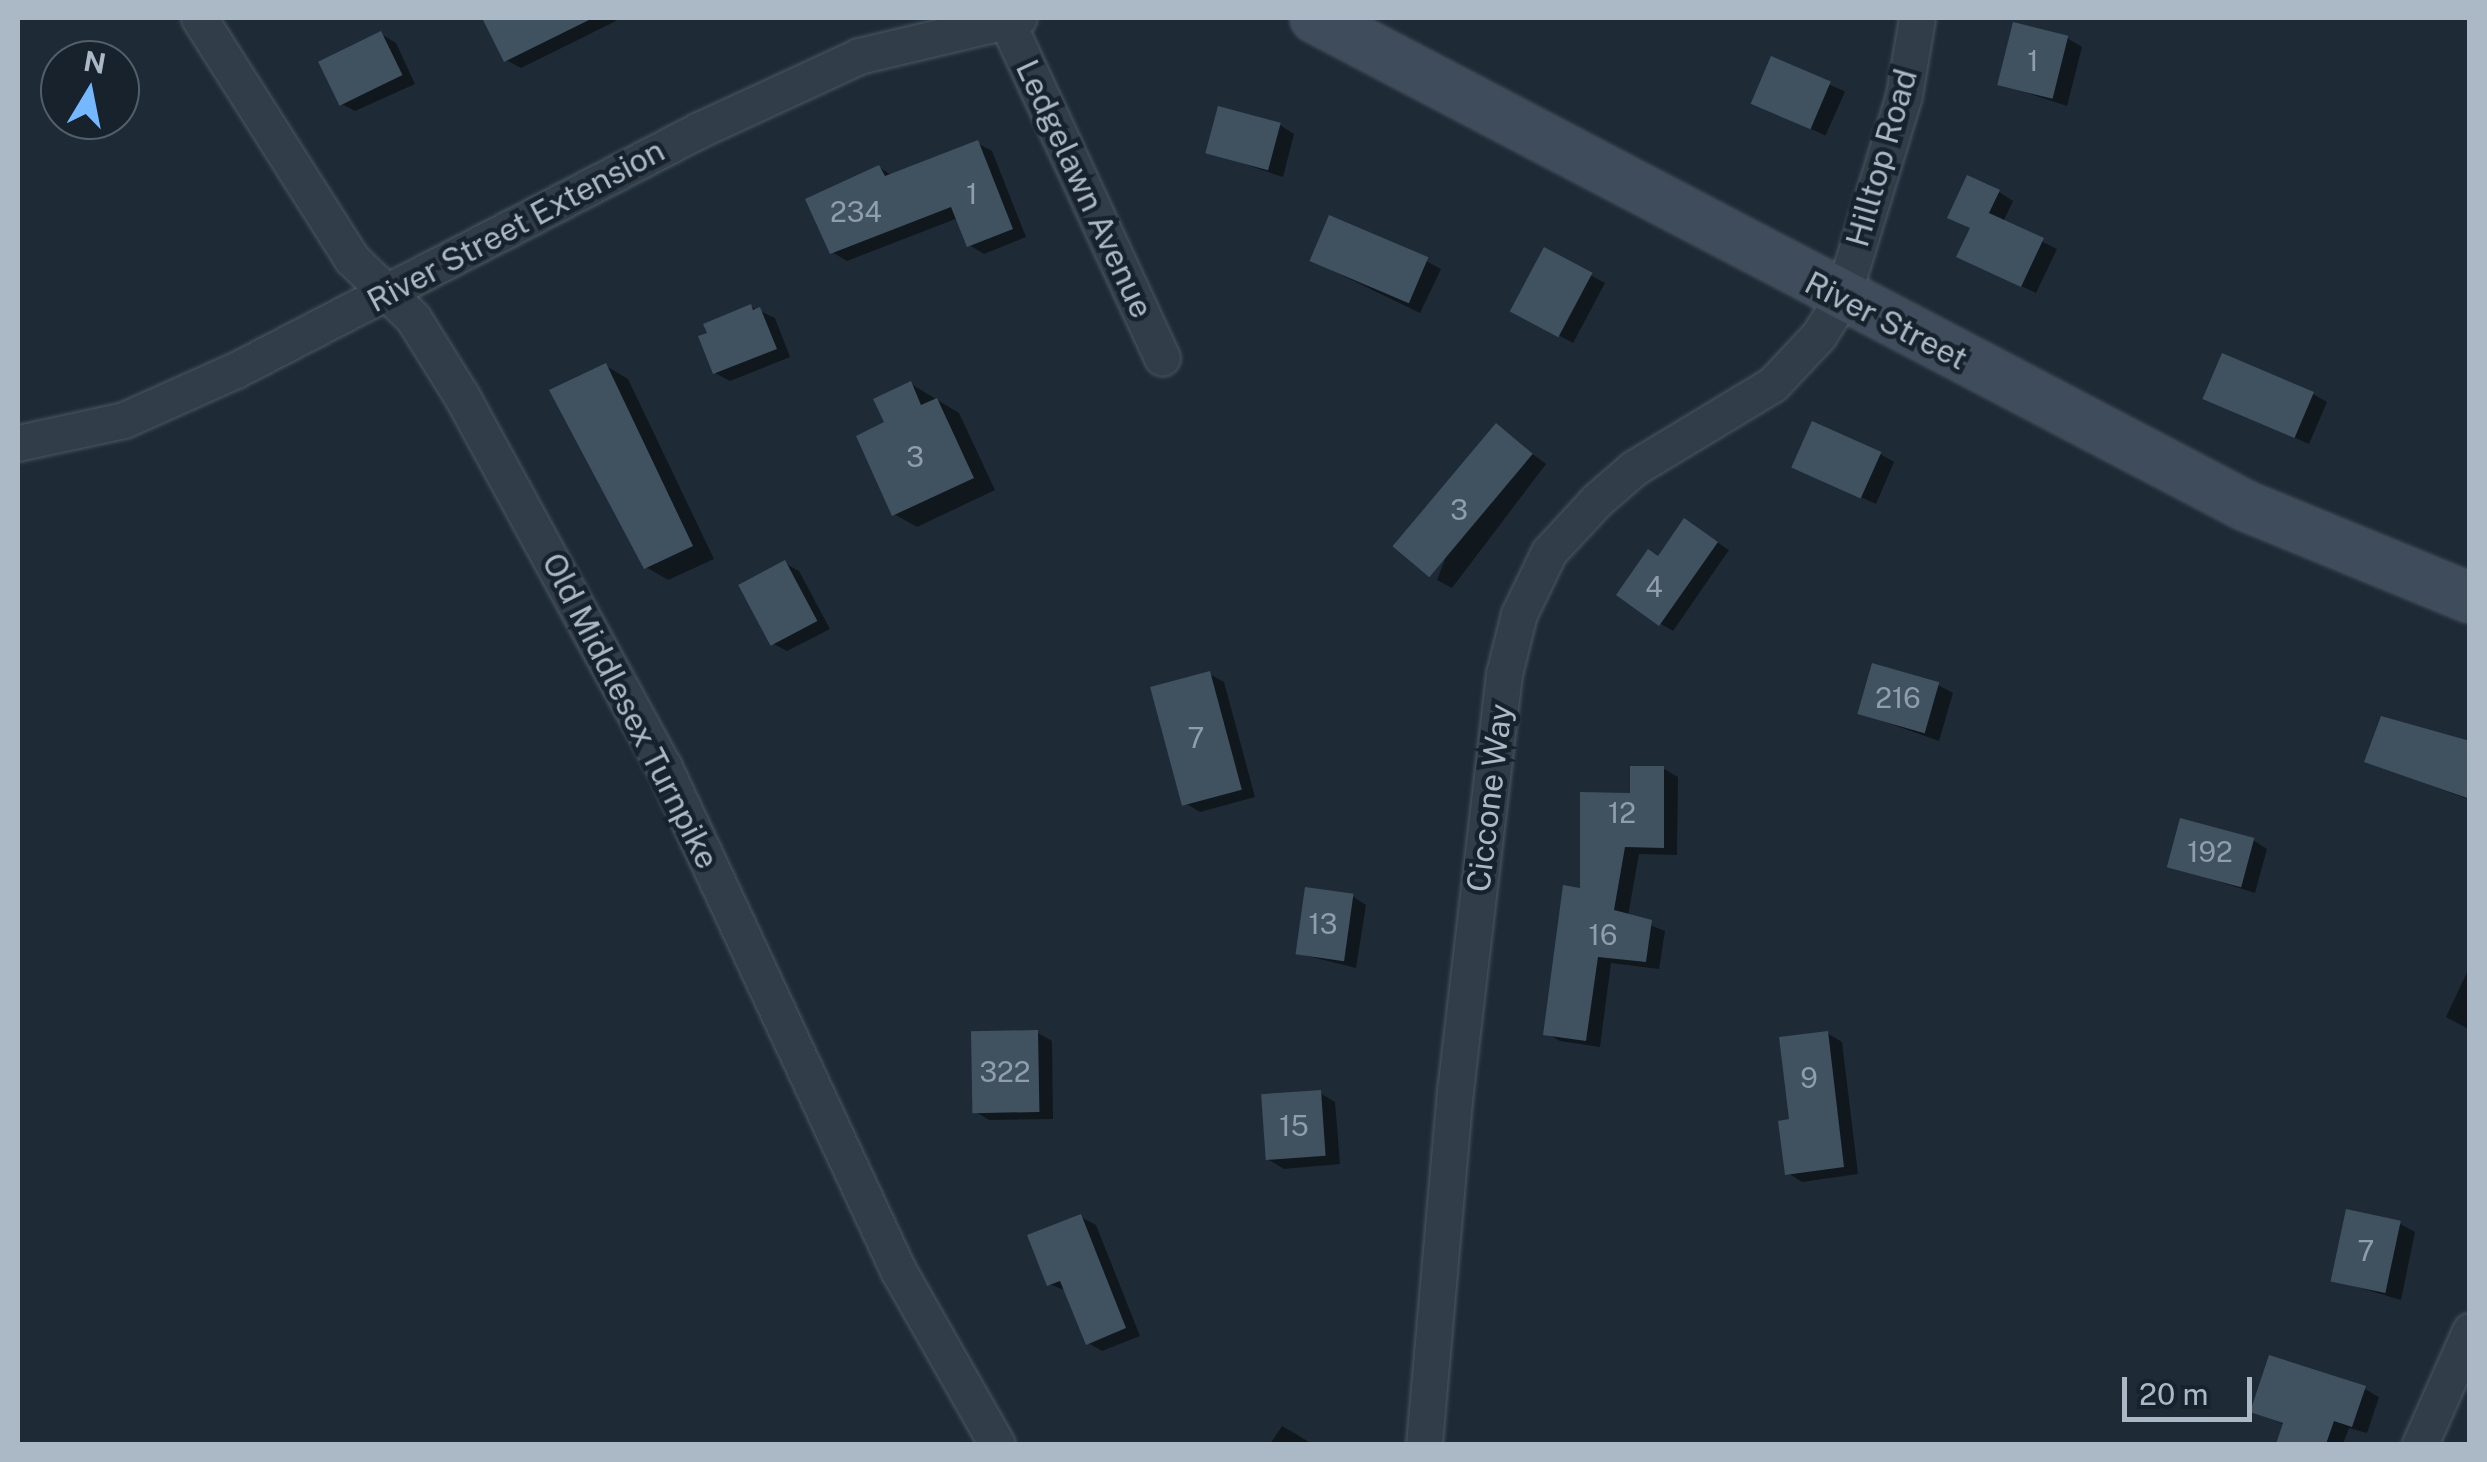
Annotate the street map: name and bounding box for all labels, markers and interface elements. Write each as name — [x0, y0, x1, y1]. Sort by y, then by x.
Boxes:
north arrow — [40, 40, 140, 140]
text: N — [81, 44, 109, 80]
house number: 1 — [2027, 44, 2039, 78]
street label: Ledgelawn Avenue — [1007, 54, 1161, 324]
street label: Hilltop Road — [1838, 65, 1926, 251]
street label: River Street Extension — [361, 131, 671, 321]
house number: 1 — [966, 177, 978, 211]
house number: 234 — [830, 195, 882, 229]
street label: River Street — [1798, 264, 1974, 378]
house number: 3 — [906, 440, 924, 474]
house number: 3 — [1450, 493, 1468, 527]
street label: Old Middlesex Turnpike — [534, 547, 726, 875]
house number: 4 — [1645, 570, 1663, 604]
house number: 216 — [1875, 681, 1921, 715]
street label: Ciccone Way — [1459, 701, 1521, 895]
house number: 7 — [1188, 721, 1204, 755]
house number: 12 — [1608, 796, 1636, 830]
house number: 192 — [2187, 835, 2233, 869]
house number: 13 — [1308, 907, 1338, 941]
house number: 16 — [1589, 918, 1617, 952]
house number: 322 — [979, 1055, 1031, 1089]
house number: 9 — [1800, 1061, 1818, 1095]
house number: 15 — [1279, 1109, 1309, 1143]
house number: 7 — [2358, 1234, 2374, 1268]
scale bar — [2127, 1357, 2257, 1419]
text: 20 m — [2139, 1376, 2208, 1412]

